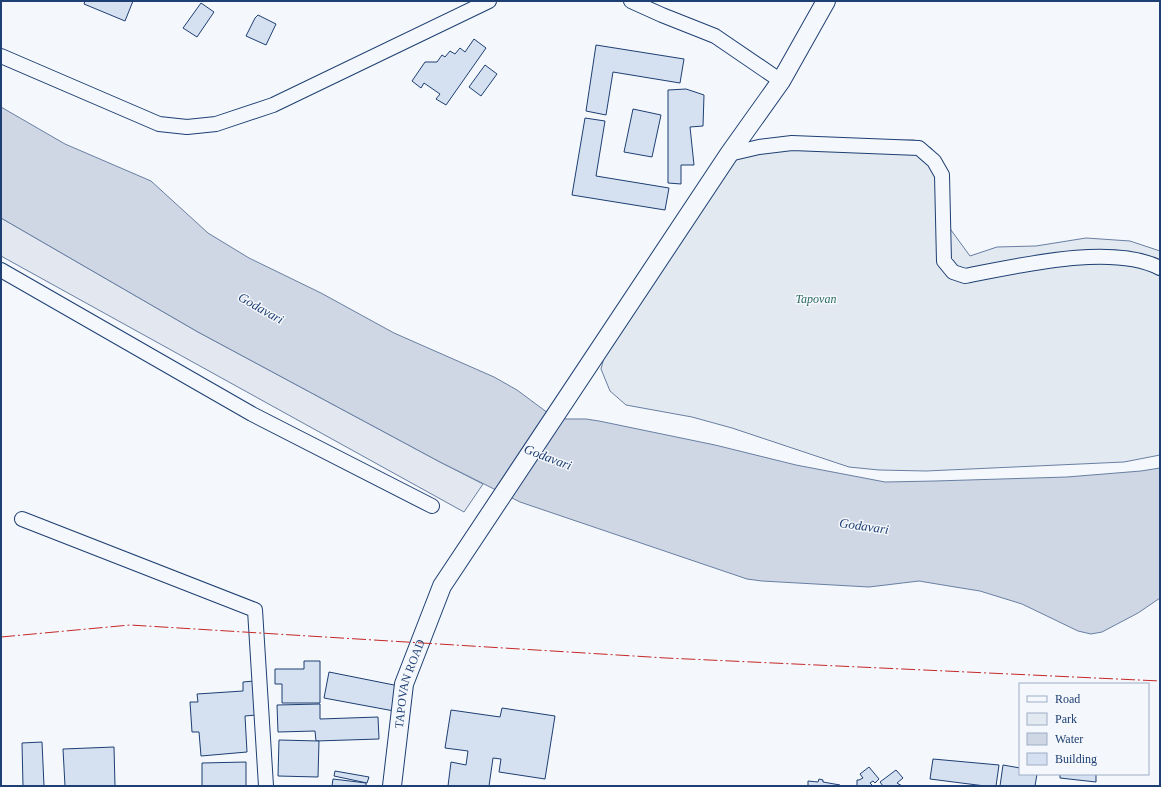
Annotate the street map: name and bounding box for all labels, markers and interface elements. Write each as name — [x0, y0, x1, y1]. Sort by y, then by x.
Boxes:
water label: Godavari — [236, 289, 287, 327]
park label: Tapovan — [796, 292, 836, 306]
water label: Godavari — [522, 441, 574, 473]
water label: Godavari — [838, 515, 890, 537]
street label: TAPOVAN ROAD — [392, 637, 428, 729]
legend — [1019, 683, 1149, 775]
text: Road — [1055, 692, 1080, 706]
text: Park — [1055, 712, 1077, 726]
text: Water — [1055, 732, 1083, 746]
text: Building — [1055, 752, 1097, 766]

